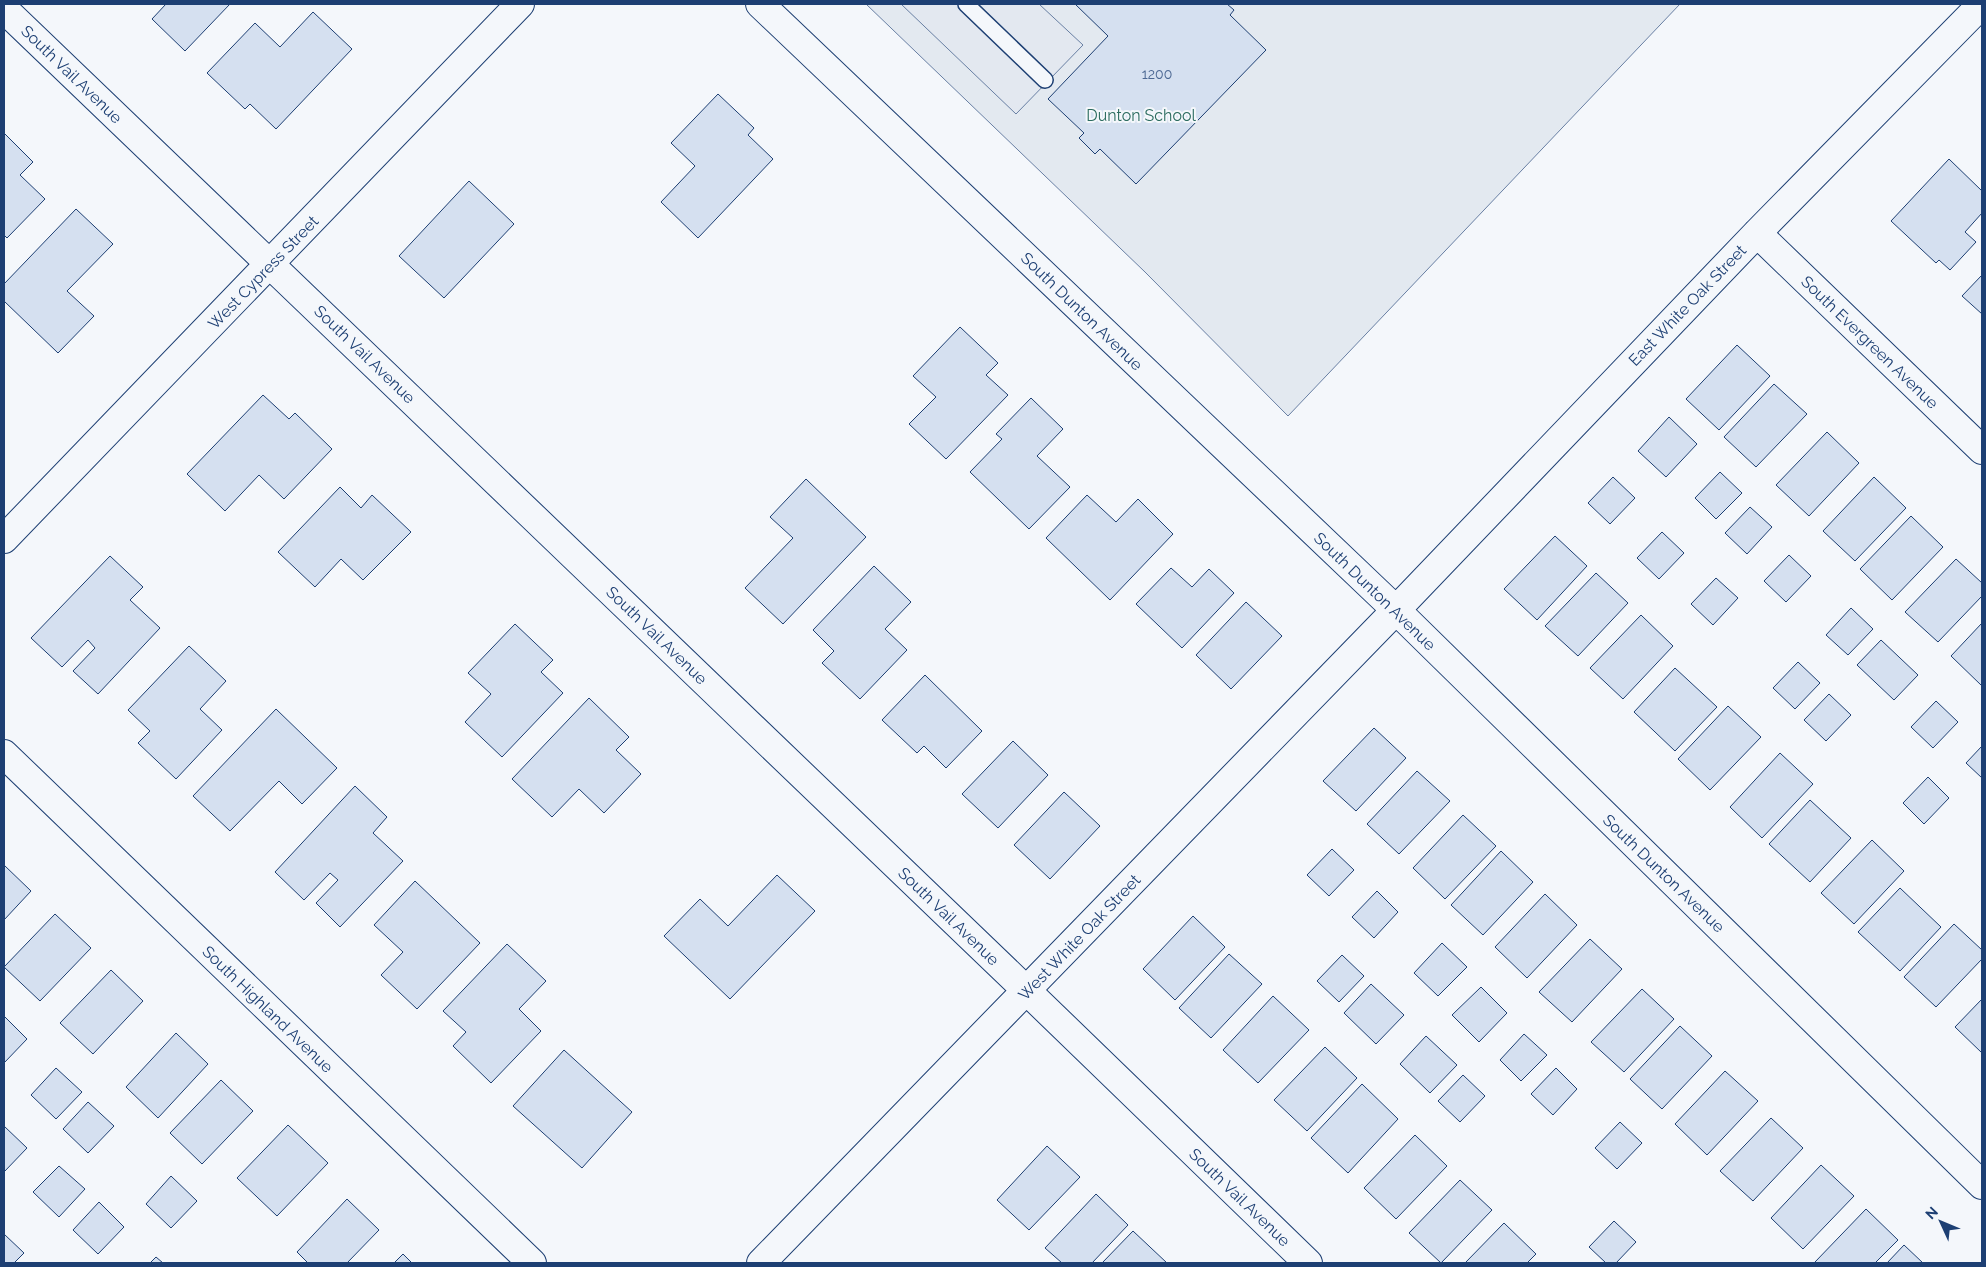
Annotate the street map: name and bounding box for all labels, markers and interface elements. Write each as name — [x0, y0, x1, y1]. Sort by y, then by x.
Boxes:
street label: South Vail Avenue — [17, 21, 126, 127]
house number: 1200 — [1142, 66, 1172, 82]
park label: Dunton School — [1086, 106, 1196, 125]
street label: West Cypress Street — [204, 211, 323, 333]
street label: East White Oak Street — [1625, 240, 1751, 370]
street label: South Dunton Avenue — [1017, 248, 1146, 374]
street label: South Evergreen Avenue — [1797, 272, 1942, 413]
street label: South Vail Avenue — [310, 301, 419, 407]
street label: South Dunton Avenue — [1310, 528, 1439, 654]
street label: South Vail Avenue — [602, 582, 711, 688]
street label: South Dunton Avenue — [1599, 810, 1728, 936]
street label: South Vail Avenue — [894, 863, 1003, 969]
street label: West White Oak Street — [1014, 870, 1145, 1004]
street label: South Highland Avenue — [198, 942, 337, 1077]
street label: South Vail Avenue — [1185, 1144, 1294, 1250]
north arrow — [1916, 1197, 1966, 1247]
text: N — [1922, 1204, 1941, 1222]

